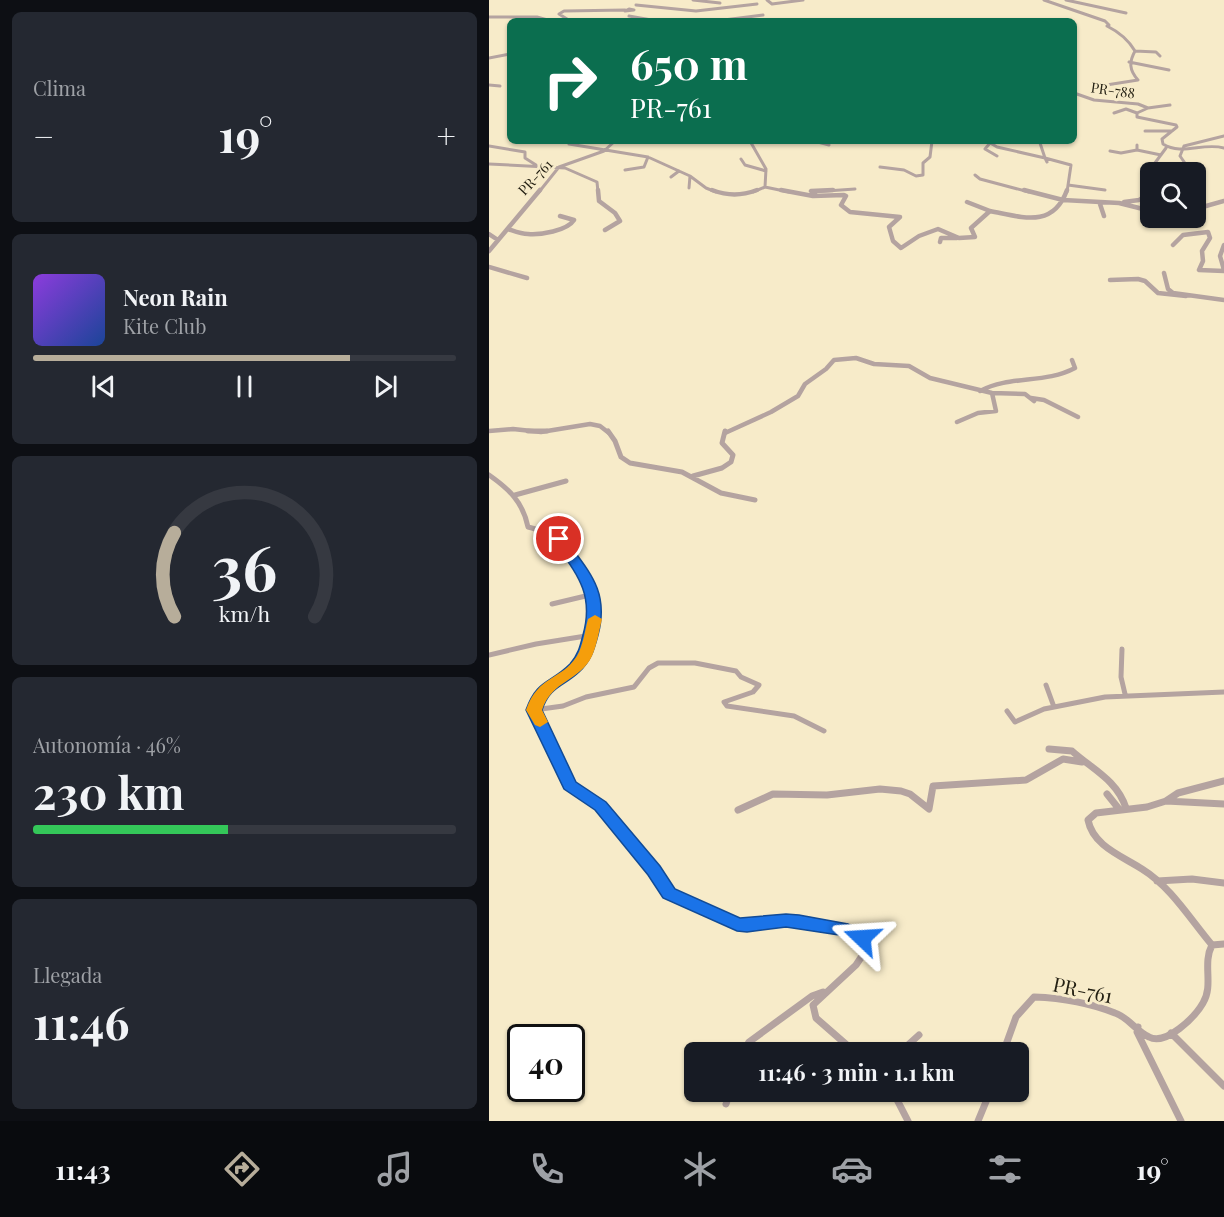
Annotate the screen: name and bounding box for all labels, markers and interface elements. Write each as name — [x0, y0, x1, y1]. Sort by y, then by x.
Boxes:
text: 650 m — [630, 35, 748, 91]
icon: right — [531, 42, 609, 120]
text: Clima — [33, 74, 86, 101]
street label: PR-788 — [1090, 77, 1136, 103]
text: PR-761 — [630, 89, 712, 125]
text: 19° — [218, 104, 273, 164]
text: − — [33, 113, 54, 157]
text: + — [437, 113, 456, 157]
street label: PR-761 — [514, 155, 556, 199]
map controls — [1140, 162, 1206, 228]
button: search — [1140, 162, 1206, 228]
text: Neon Rain — [123, 282, 228, 312]
text: Kite Club — [123, 312, 207, 339]
icon: previous — [87, 370, 120, 403]
icon: pause — [228, 370, 261, 403]
icon: next — [369, 370, 402, 403]
pin — [533, 513, 584, 564]
icon: arrive — [542, 522, 575, 555]
text: 36 — [212, 524, 277, 608]
text: km/h — [219, 600, 271, 628]
text: Autonomía · 46% — [33, 731, 181, 758]
text: 230 km — [33, 761, 185, 821]
position arrow — [830, 906, 894, 970]
text: Llegada — [33, 961, 102, 988]
street label: PR-761 — [1051, 970, 1115, 1008]
text: 11:46 — [33, 991, 130, 1051]
speed limit sign: 40 — [507, 1024, 585, 1102]
text: 11:46 · 3 min · 1.1 km — [758, 1057, 955, 1087]
icon: directions — [221, 1148, 263, 1190]
icon: music — [374, 1148, 416, 1190]
icon: phone — [526, 1148, 568, 1190]
icon: climate — [679, 1148, 721, 1190]
icon: car — [831, 1148, 873, 1190]
icon: filters — [984, 1148, 1026, 1190]
text: 11:43 — [55, 1151, 111, 1187]
text: 19° — [1136, 1151, 1169, 1187]

